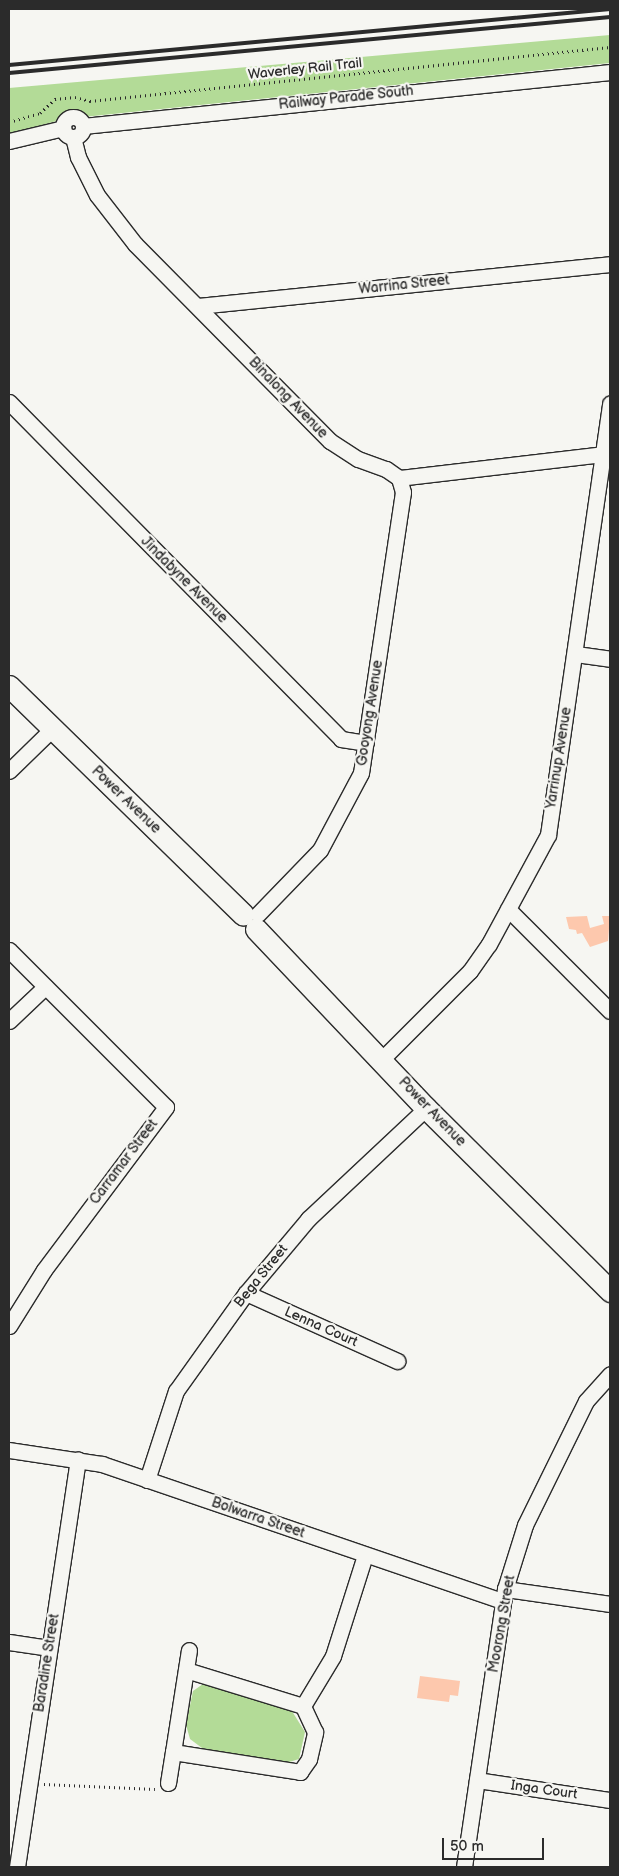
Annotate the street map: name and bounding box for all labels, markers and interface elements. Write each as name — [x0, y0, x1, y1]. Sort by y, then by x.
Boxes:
street label: Waverley Rail Trail — [246, 55, 364, 83]
street label: Railway Parade South — [277, 83, 415, 113]
street label: Warrina Street — [358, 272, 450, 298]
street label: Binalong Avenue — [245, 354, 331, 442]
street label: Jindabyne Avenue — [137, 533, 231, 627]
street label: Gooyong Avenue — [353, 659, 387, 767]
street label: Yarrinup Avenue — [543, 706, 575, 810]
street label: Power Avenue — [88, 763, 164, 837]
street label: Power Avenue — [395, 1074, 469, 1150]
street label: Carramar Street — [86, 1116, 162, 1208]
street label: Bega Street — [231, 1241, 291, 1311]
street label: Lenna Court — [282, 1303, 360, 1351]
street label: Bolwarra Street — [209, 1494, 307, 1542]
street label: Moorong Street — [485, 1574, 519, 1674]
street label: Baradine Street — [31, 1612, 63, 1714]
street label: Inga Court — [510, 1777, 578, 1803]
scale bar — [444, 1828, 546, 1860]
text: 50 m — [450, 1837, 484, 1856]

